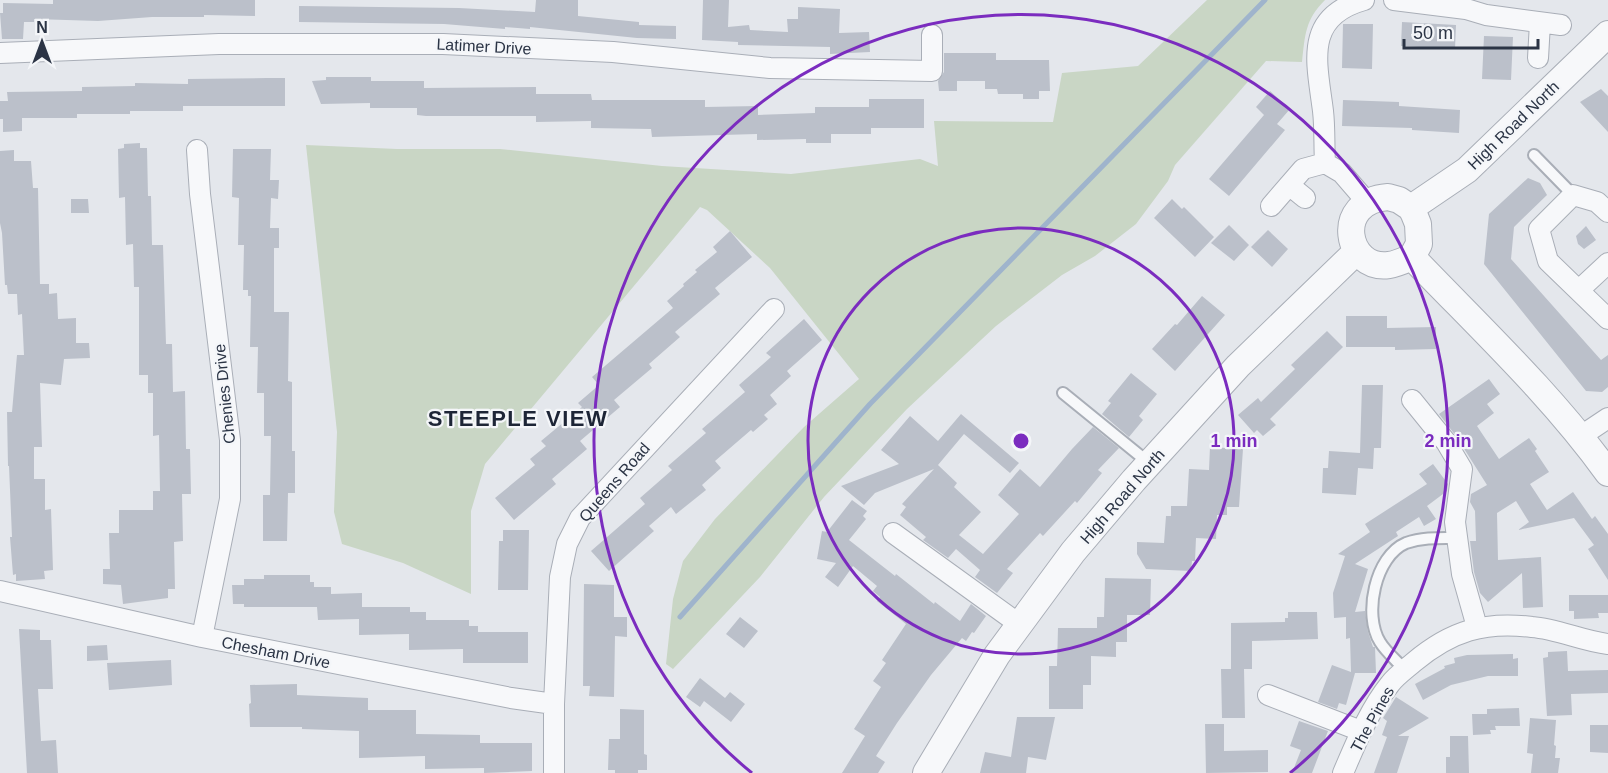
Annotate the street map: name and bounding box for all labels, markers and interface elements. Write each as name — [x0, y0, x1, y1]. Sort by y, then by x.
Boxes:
north arrow — [12, 12, 72, 72]
scale bar — [1404, 12, 1538, 50]
text: N — [36, 19, 48, 36]
text: 50 m — [1413, 23, 1453, 43]
street label: Latimer Drive — [436, 36, 532, 57]
street label: High Road North — [1465, 78, 1562, 173]
street label: Chenies Drive — [211, 343, 238, 445]
district label: STEEPLE VIEW — [428, 406, 608, 431]
centre of rings — [1011, 431, 1031, 451]
text: 1 min — [1210, 431, 1258, 451]
text: 2 min — [1424, 431, 1472, 451]
street label: Queens Road — [576, 439, 653, 525]
street label: High Road North — [1077, 446, 1168, 547]
street label: Chesham Drive — [220, 634, 332, 671]
street label: The Pines — [1348, 684, 1397, 755]

